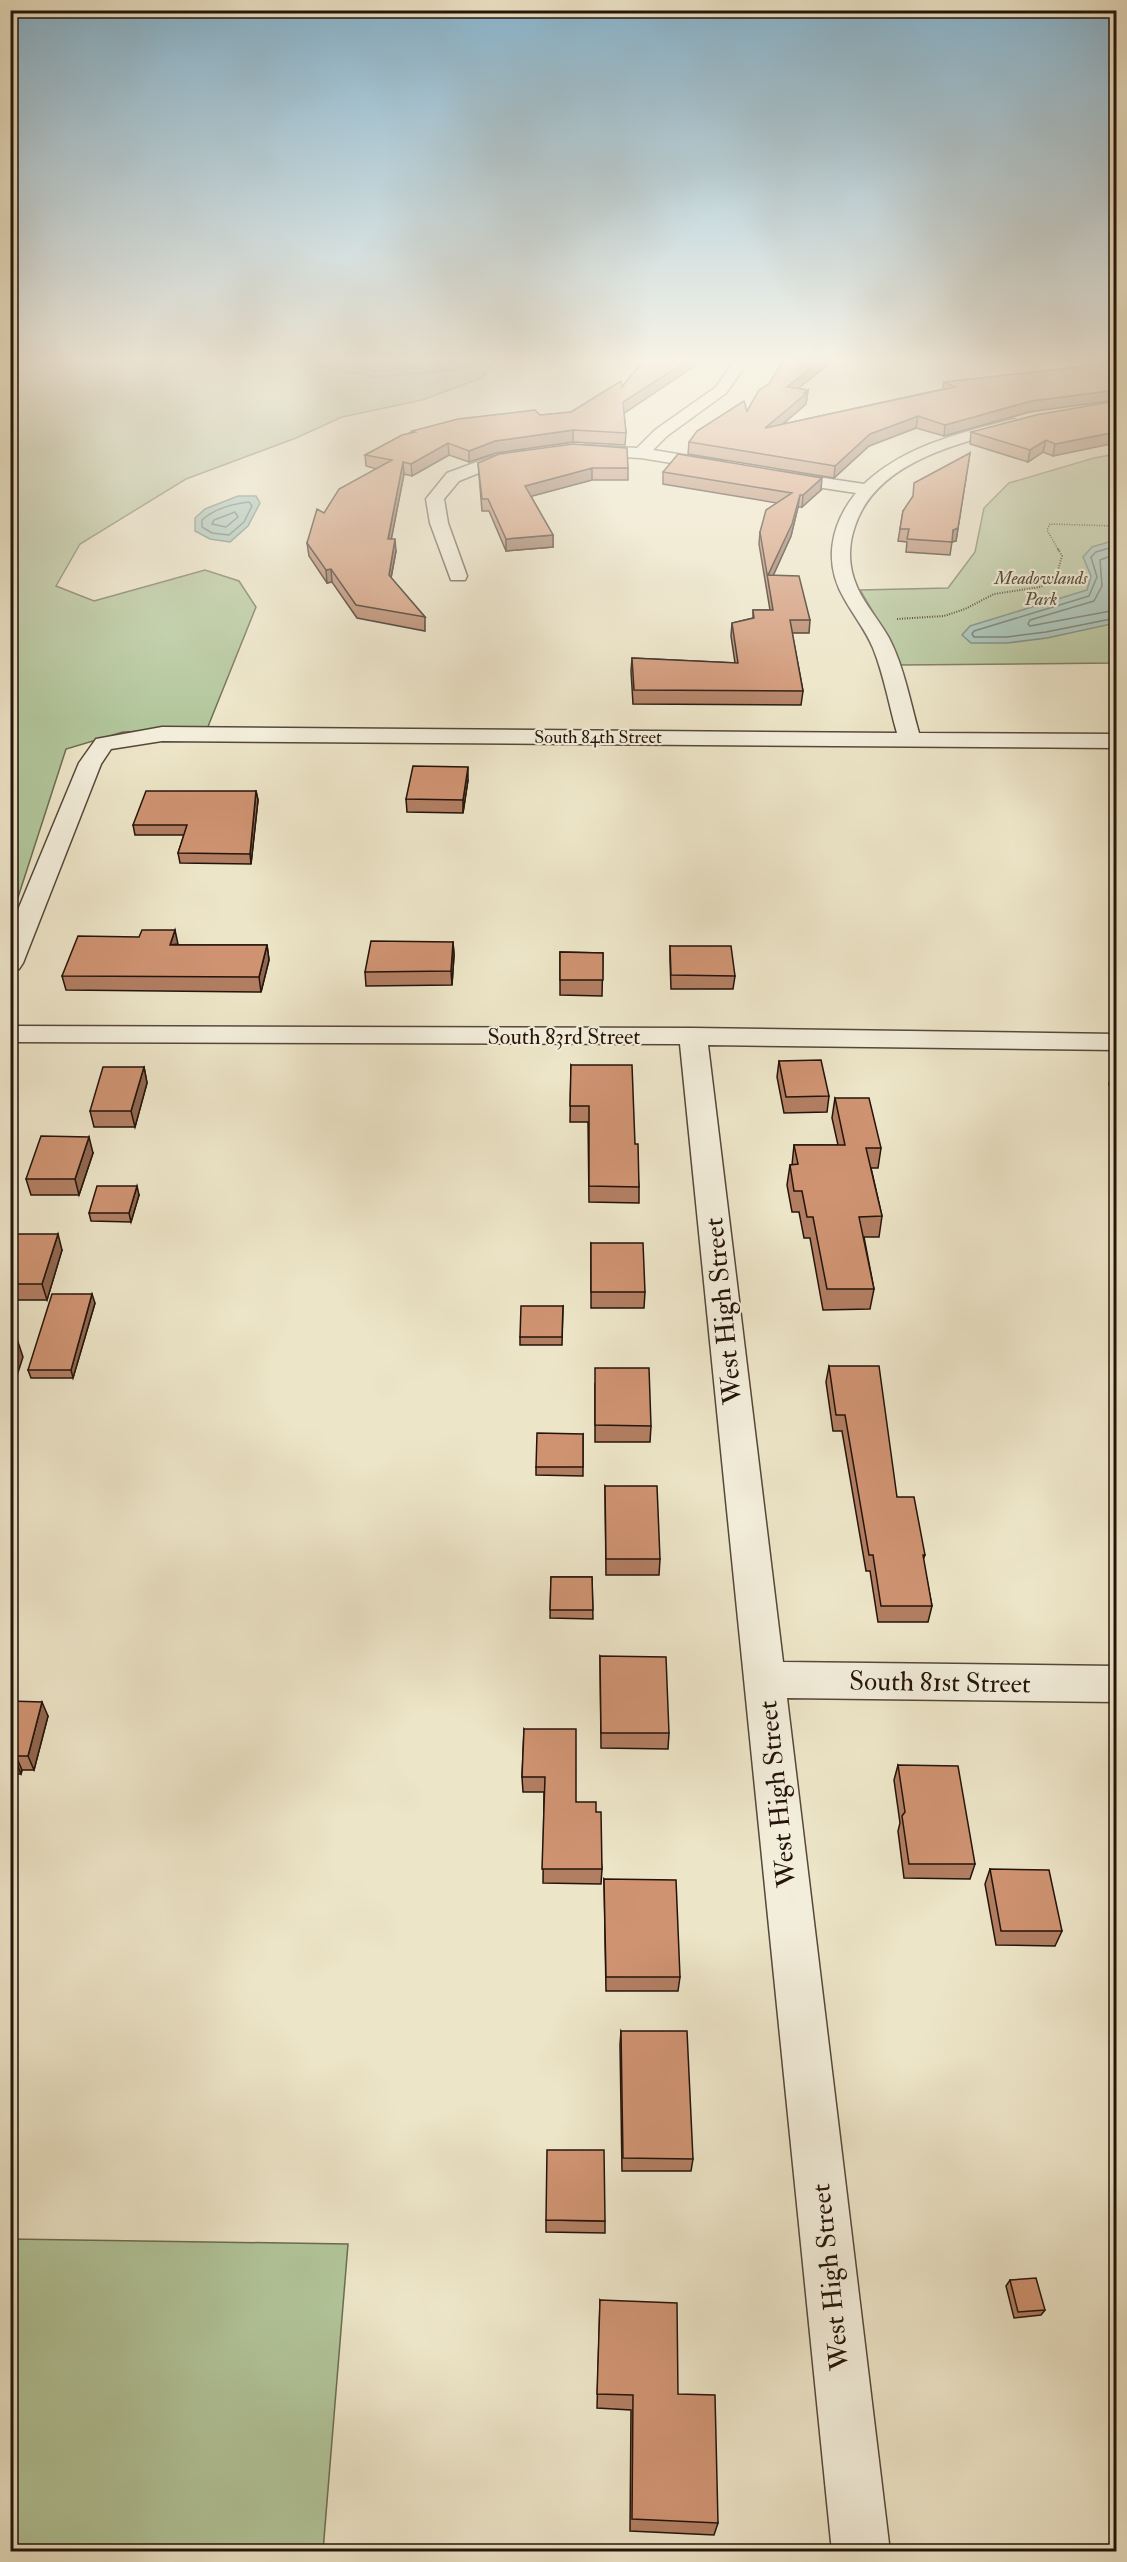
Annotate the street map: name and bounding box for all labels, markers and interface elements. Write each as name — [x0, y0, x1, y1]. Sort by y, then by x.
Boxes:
park label: Meadowlands Park — [993, 567, 1089, 611]
street label: South 84th Street — [534, 726, 662, 749]
street label: South 83rd Street — [488, 1023, 640, 1051]
street label: West High Street — [697, 1216, 750, 1407]
street label: South 81st Street — [849, 1664, 1031, 1701]
street label: West High Street — [751, 1699, 804, 1890]
street label: West High Street — [804, 2182, 857, 2373]

